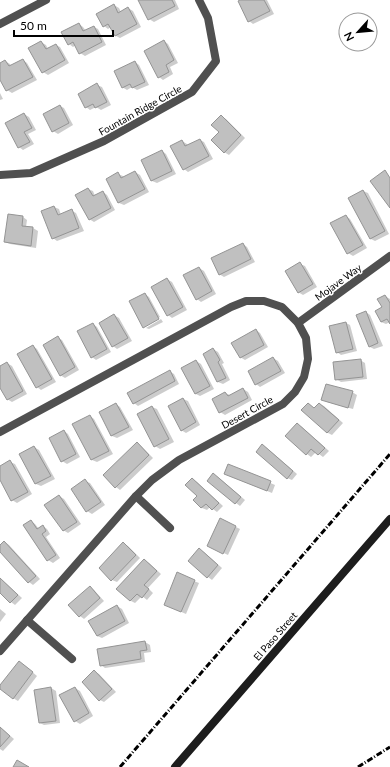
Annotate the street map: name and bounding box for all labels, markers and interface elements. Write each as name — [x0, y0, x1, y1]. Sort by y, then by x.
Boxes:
scale bar — [14, 12, 113, 38]
north arrow — [338, 12, 378, 52]
text: 50 m — [20, 18, 47, 33]
text: N — [341, 30, 356, 43]
street label: Fountain Ridge Circle — [96, 82, 184, 138]
street label: Mojave Way — [312, 261, 364, 303]
street label: Desert Circle — [219, 393, 275, 431]
street label: El Paso Street — [251, 609, 300, 663]

